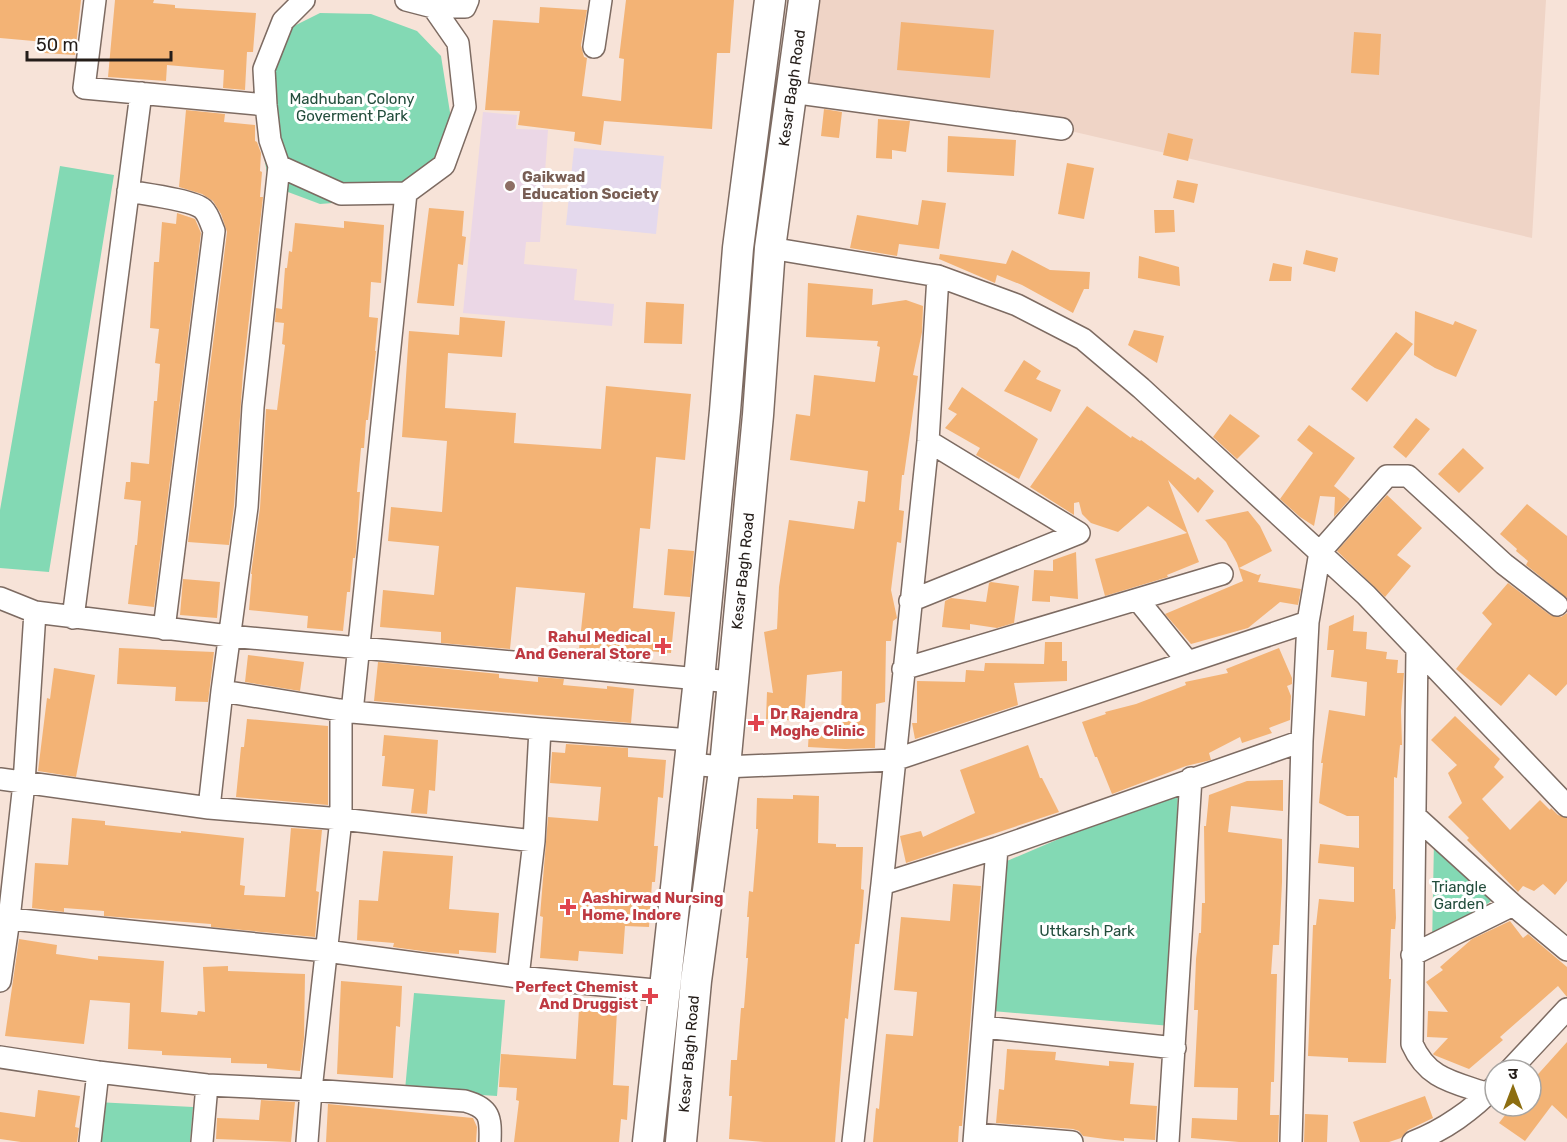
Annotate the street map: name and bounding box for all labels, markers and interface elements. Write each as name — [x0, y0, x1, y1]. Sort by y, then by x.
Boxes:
scale bar — [27, 24, 171, 62]
street label: Kesar Bagh Road — [775, 29, 809, 147]
text: 50 m — [36, 34, 79, 56]
park label: Madhuban Colony Goverment Park — [289, 90, 415, 125]
place label: Gaikwad Education Society — [522, 168, 659, 203]
marker: Gaikwad Education Society — [503, 179, 517, 193]
street label: Kesar Bagh Road — [728, 512, 758, 630]
place label: Rahul Medical And General Store — [515, 628, 651, 663]
marker: Rahul Medical And General Store — [656, 639, 670, 653]
place label: Dr Rajendra Moghe Clinic — [770, 705, 865, 740]
marker: Dr Rajendra Moghe Clinic — [747, 714, 765, 732]
park label: Triangle Garden — [1431, 878, 1487, 913]
place label: Aashirwad Nursing Home, Indore — [582, 889, 724, 924]
marker: Aashirwad Nursing Home, Indore — [559, 898, 577, 916]
park label: Uttkarsh Park — [1039, 922, 1135, 940]
place label: Perfect Chemist And Druggist — [515, 978, 638, 1013]
marker: Perfect Chemist And Druggist — [643, 989, 657, 1003]
street label: Kesar Bagh Road — [675, 995, 703, 1113]
north arrow — [1483, 1058, 1543, 1118]
text: उ — [1508, 1064, 1518, 1083]

